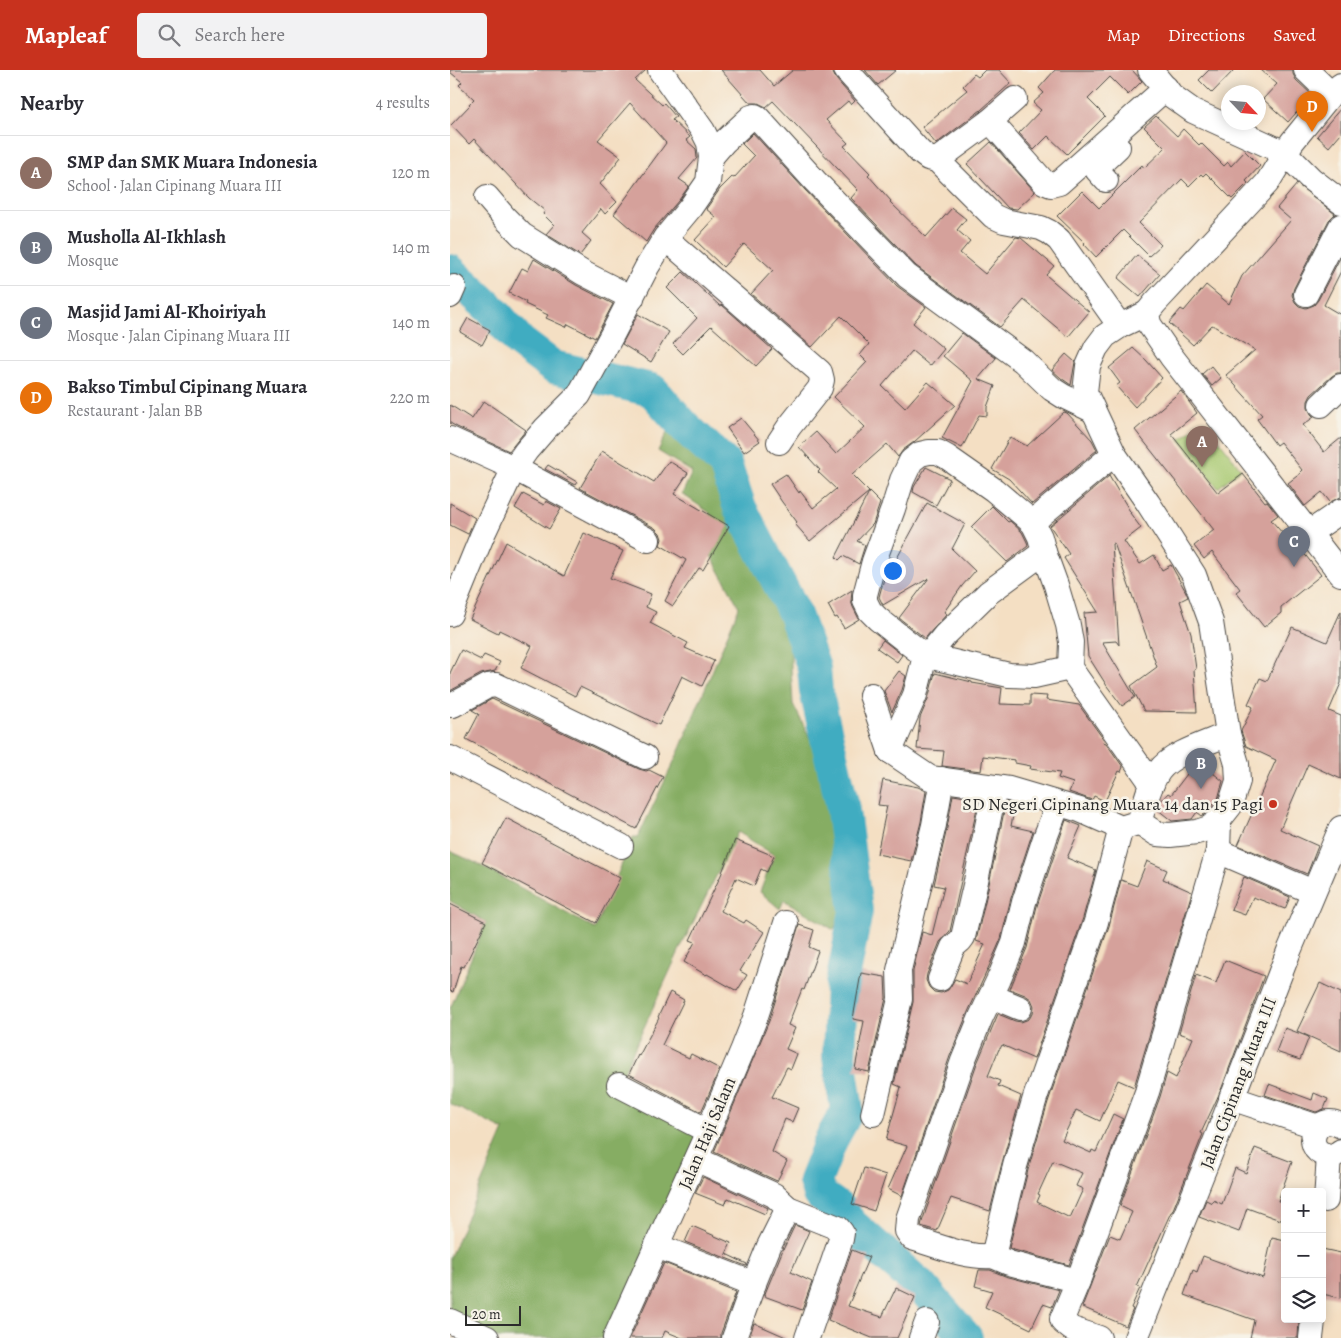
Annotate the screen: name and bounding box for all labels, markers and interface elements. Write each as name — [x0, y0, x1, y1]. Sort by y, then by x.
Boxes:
search box — [137, 13, 487, 58]
text: Mapleaf — [25, 19, 107, 51]
icon: search — [155, 21, 183, 49]
text: Search here — [195, 22, 285, 48]
text: Map — [1107, 23, 1140, 47]
text: Directions — [1168, 23, 1245, 47]
text: Saved — [1273, 23, 1316, 47]
north arrow — [1221, 85, 1266, 130]
text: Nearby — [20, 89, 83, 117]
pin: D — [1296, 91, 1328, 132]
text: 4 results — [376, 92, 430, 114]
text: SMP dan SMK Muara Indonesia — [67, 149, 318, 175]
text: A — [31, 162, 41, 184]
text: 120 m — [392, 162, 430, 184]
text: School · Jalan Cipinang Muara III — [67, 175, 282, 197]
text: Musholla Al-Ikhlash — [67, 224, 226, 250]
text: B — [31, 237, 41, 259]
text: 140 m — [392, 237, 430, 259]
text: Mosque — [67, 250, 119, 272]
text: Masjid Jami Al-Khoiriyah — [67, 299, 266, 325]
text: C — [31, 312, 41, 334]
text: 140 m — [392, 312, 430, 334]
text: Mosque · Jalan Cipinang Muara III — [67, 325, 290, 347]
text: Bakso Timbul Cipinang Muara — [67, 374, 308, 400]
text: D — [30, 387, 42, 409]
text: 220 m — [390, 387, 430, 409]
text: Restaurant · Jalan BB — [67, 400, 203, 422]
pin: A — [1186, 426, 1218, 467]
pin: C — [1278, 526, 1310, 567]
your location — [880, 558, 906, 584]
pin: B — [1185, 748, 1217, 789]
place label: SD Negeri Cipinang Muara 14 dan 15 Pagi — [962, 792, 1263, 816]
marker: SD Negeri Cipinang Muara 14 dan 15 Pagi — [1267, 798, 1279, 810]
street label: Jalan Cipinang Muara III — [1194, 994, 1282, 1172]
street label: Jalan Haji Salam — [673, 1073, 741, 1193]
map controls — [1281, 1188, 1326, 1323]
button: + — [1281, 1188, 1326, 1233]
button: − — [1281, 1233, 1326, 1278]
button: layers — [1281, 1278, 1326, 1323]
scale bar — [465, 1303, 521, 1326]
text: 20 m — [472, 1305, 501, 1324]

